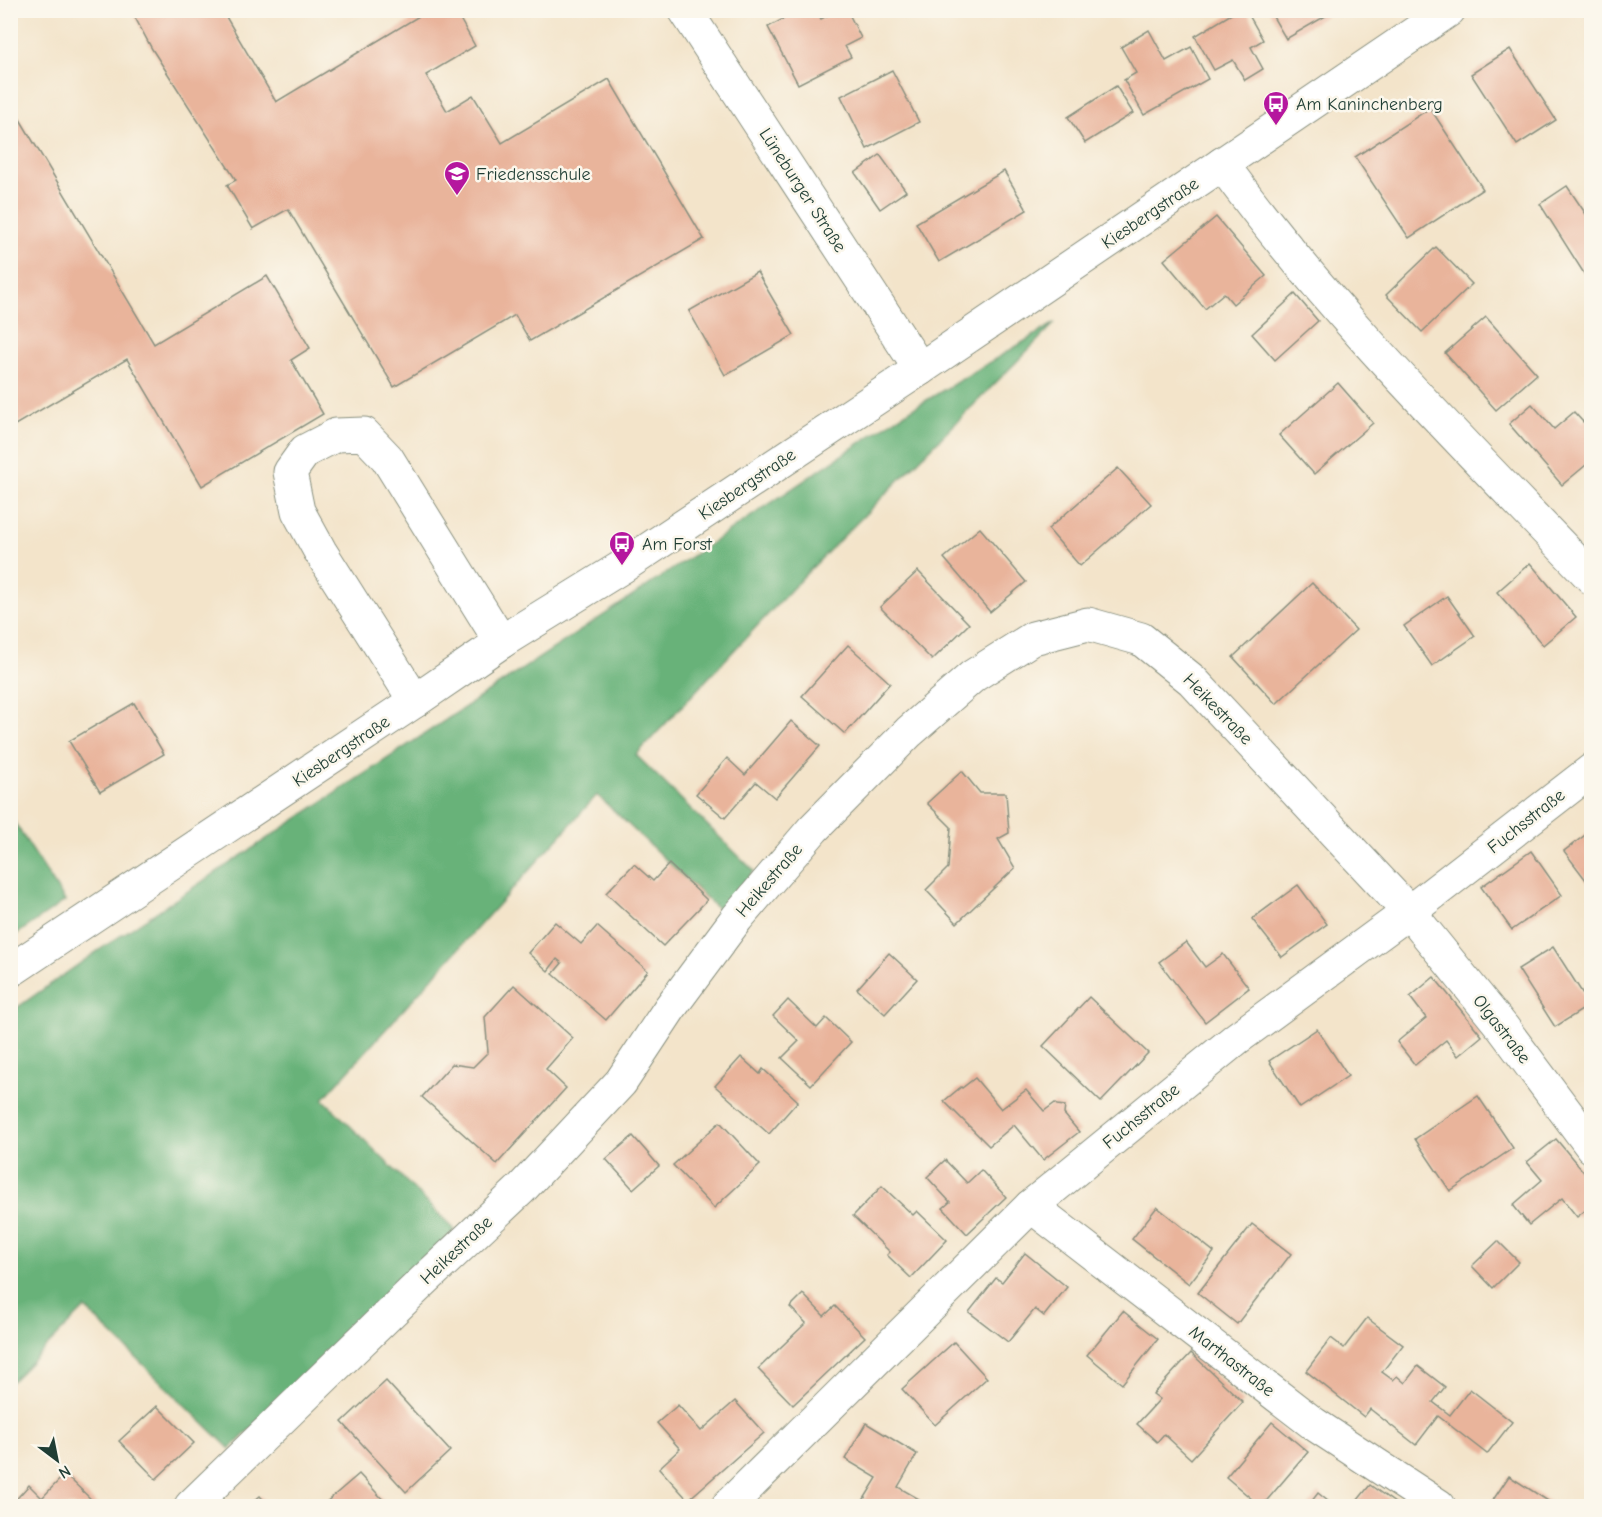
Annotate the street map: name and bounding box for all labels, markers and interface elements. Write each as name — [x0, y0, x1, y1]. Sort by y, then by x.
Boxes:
bus stop icon: Am Kaninchenberg — [1261, 89, 1291, 127]
place label: Am Kaninchenberg — [1296, 94, 1443, 115]
street label: Lüneburger Straße — [755, 124, 851, 256]
school or university icon: Friedensschule — [442, 159, 472, 197]
place label: Friedensschule — [476, 164, 591, 185]
street label: Kiesbergstraße — [1098, 173, 1203, 254]
street label: Kiesbergstraße — [695, 444, 800, 525]
bus stop icon: Am Forst — [607, 529, 637, 567]
place label: Am Forst — [642, 534, 713, 555]
street label: Heikestraße — [1179, 669, 1257, 749]
street label: Kiesbergstraße — [289, 711, 394, 792]
street label: Fuchsstraße — [1483, 785, 1569, 858]
street label: Heikestraße — [732, 839, 807, 921]
street label: Olgastraße — [1468, 991, 1535, 1068]
street label: Fuchsstraße — [1099, 1079, 1184, 1154]
street label: Heikestraße — [416, 1212, 497, 1289]
street label: Marthastraße — [1185, 1321, 1279, 1401]
north arrow — [27, 1430, 87, 1490]
text: N — [55, 1461, 74, 1482]

